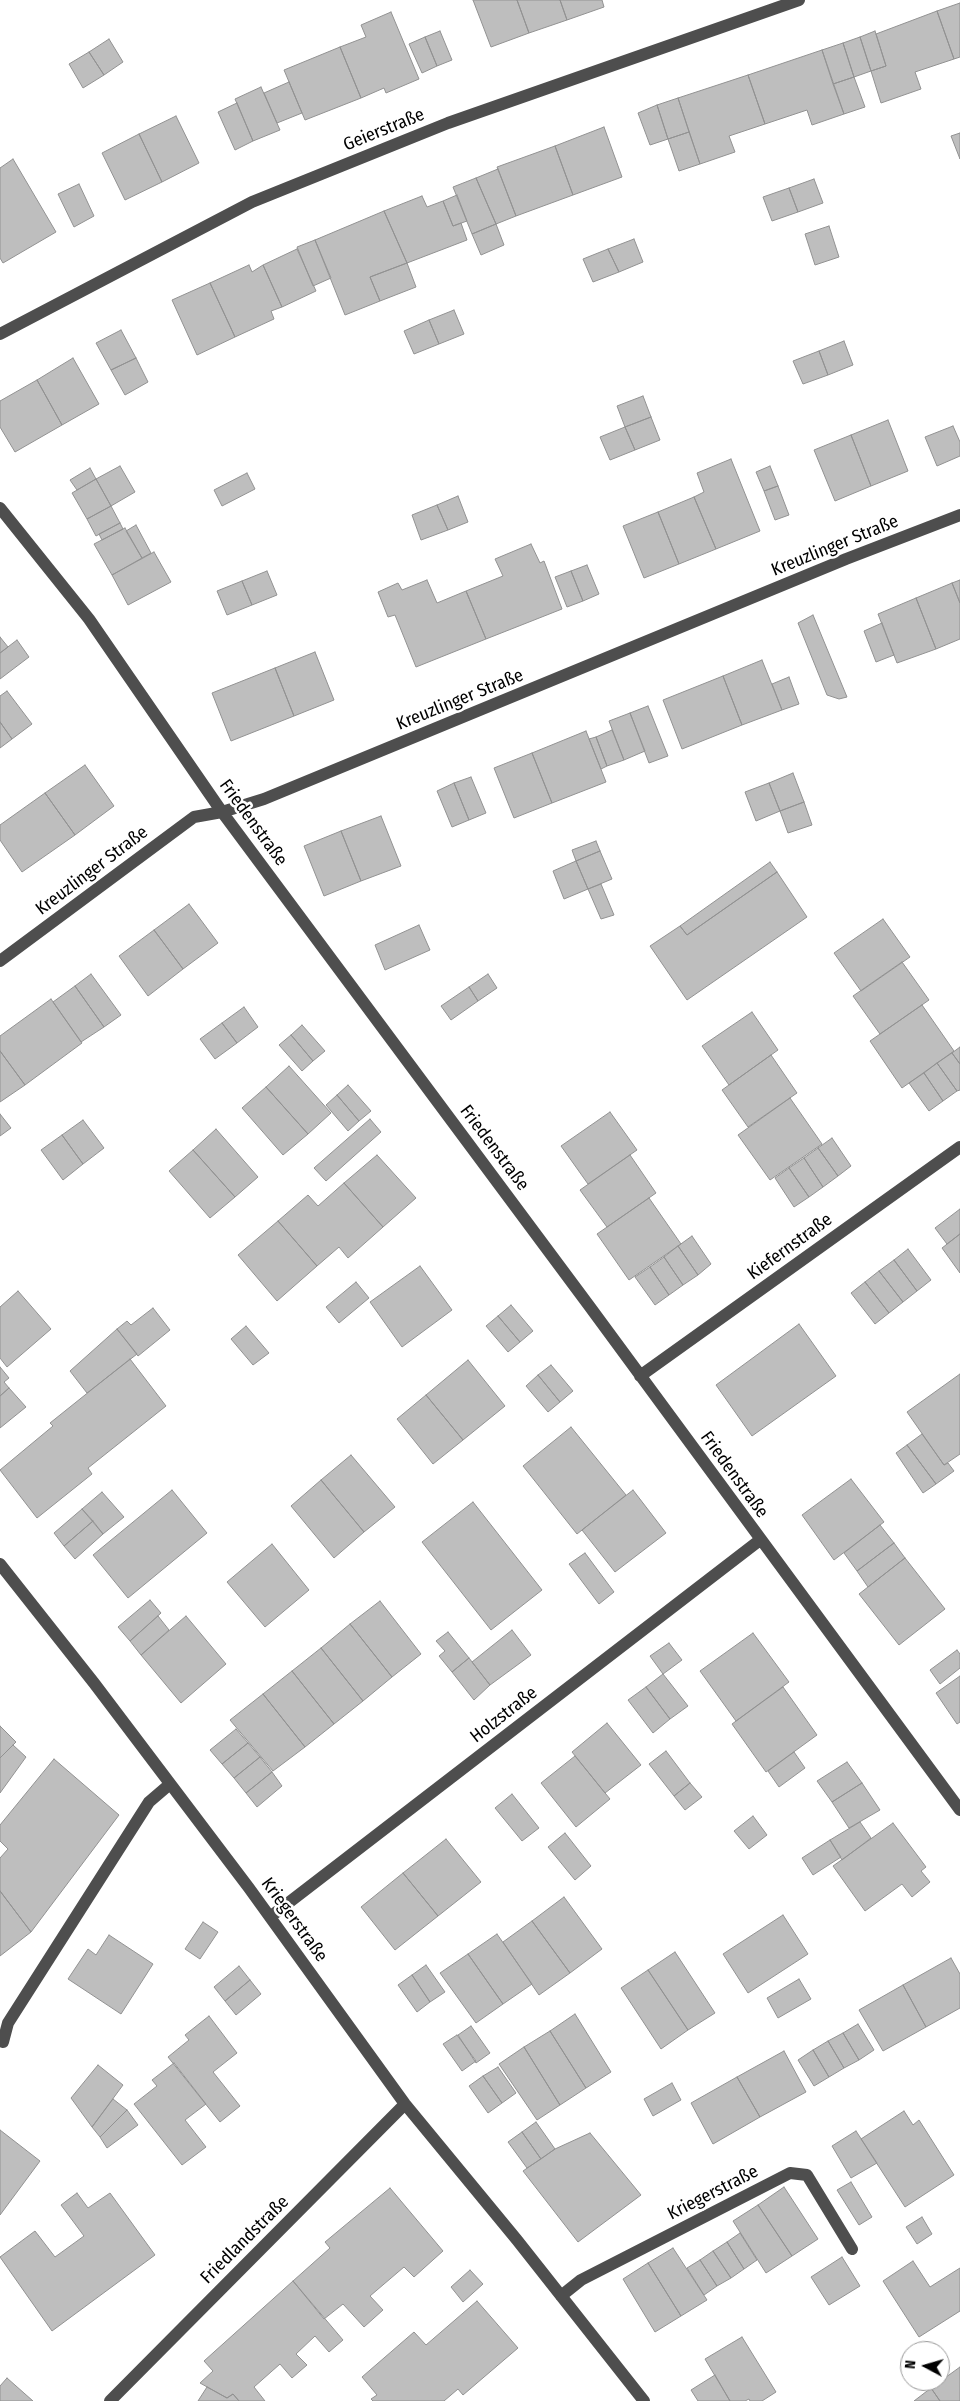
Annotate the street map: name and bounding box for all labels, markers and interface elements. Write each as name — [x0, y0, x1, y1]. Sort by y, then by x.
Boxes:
street label: Geierstraße — [340, 104, 428, 156]
street label: Kreuzlinger Straße — [768, 511, 902, 581]
street label: Kreuzlinger Straße — [393, 665, 527, 735]
street label: Friedenstraße — [214, 776, 292, 870]
street label: Kreuzlinger Straße — [32, 822, 152, 920]
street label: Friedenstraße — [455, 1101, 533, 1195]
street label: Kiefernstraße — [743, 1209, 837, 1285]
street label: Friedenstraße — [695, 1428, 773, 1522]
street label: Holzstraße — [466, 1682, 542, 1748]
street label: Kriegerstraße — [256, 1874, 332, 1966]
street label: Kriegerstraße — [664, 2161, 762, 2225]
street label: Friedlandstraße — [196, 2191, 294, 2289]
north arrow — [900, 2341, 950, 2391]
text: N — [902, 2359, 919, 2370]

